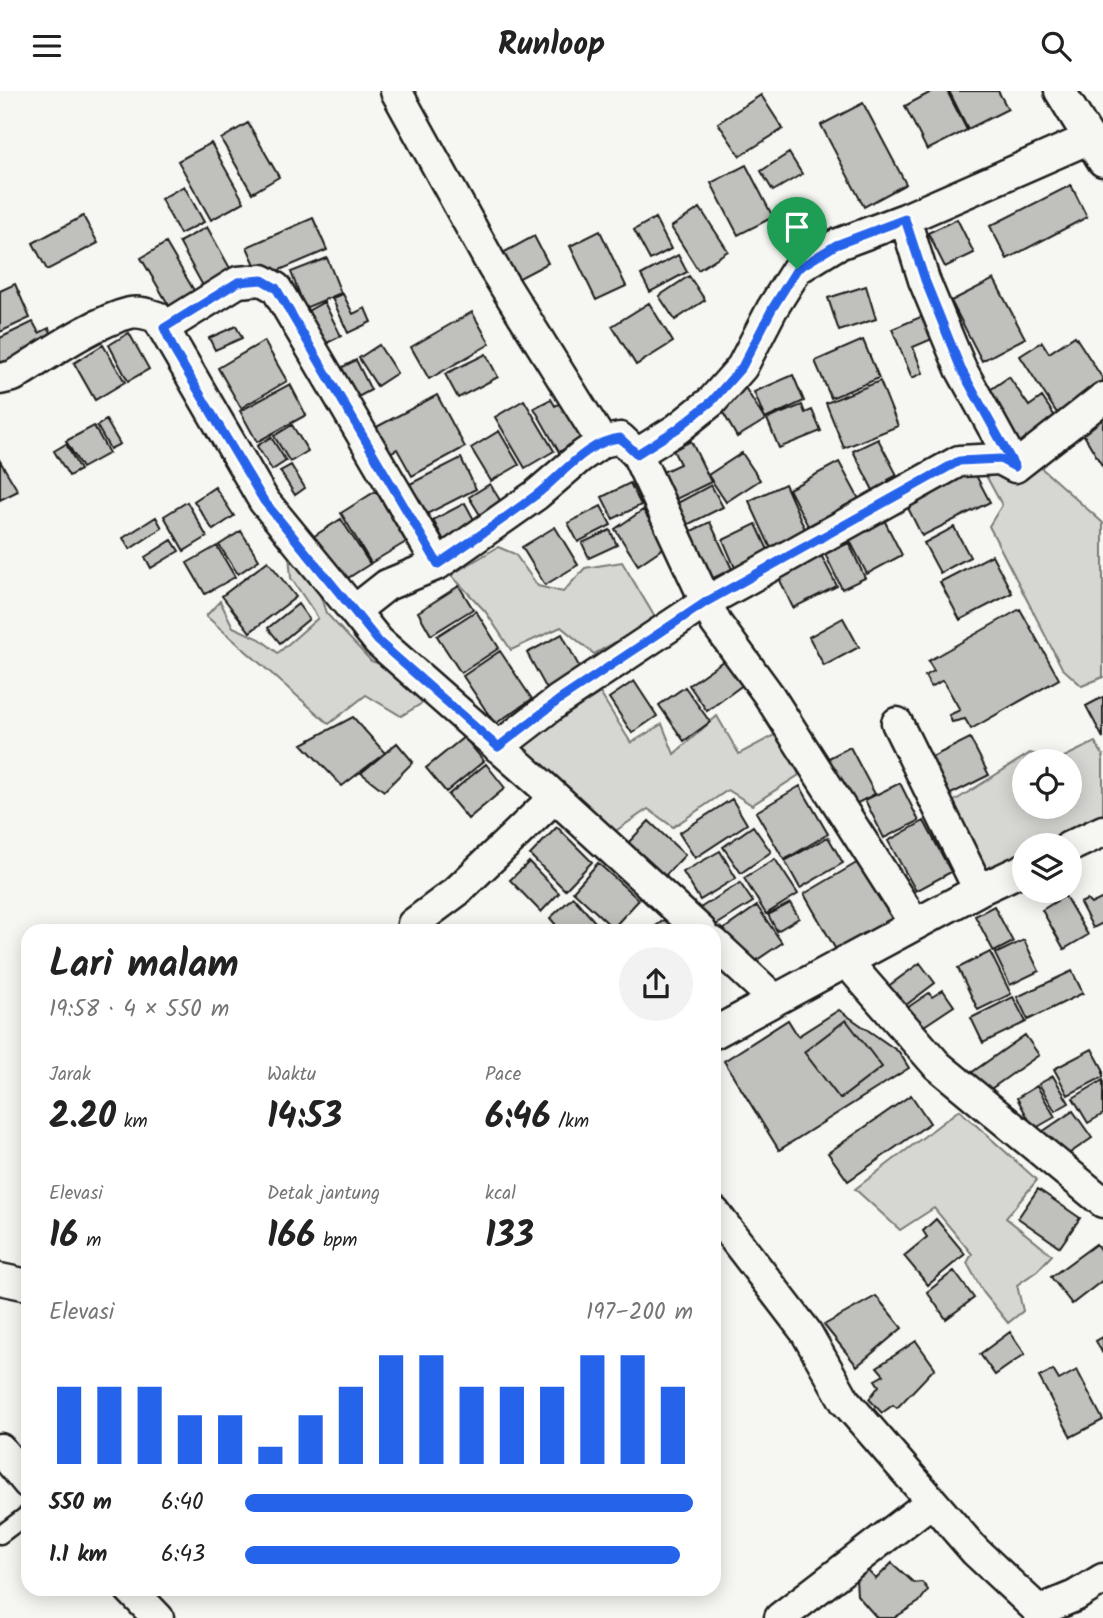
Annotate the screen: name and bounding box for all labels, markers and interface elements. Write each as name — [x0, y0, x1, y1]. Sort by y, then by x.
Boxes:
text: Runloop — [498, 20, 605, 71]
icon: menu — [28, 27, 66, 65]
icon: search — [1037, 27, 1075, 65]
pin — [767, 197, 827, 269]
icon: arrive — [778, 208, 816, 246]
map controls — [1012, 749, 1082, 903]
button: locate — [1012, 749, 1082, 819]
button: layers — [1012, 833, 1082, 903]
text: Lari malam — [49, 936, 239, 996]
button: share — [619, 947, 693, 1021]
text: 19:58 · 4 × 550 m — [49, 992, 229, 1028]
text: Jarak — [49, 1060, 91, 1090]
text: Waktu — [267, 1060, 316, 1090]
text: Pace — [485, 1060, 521, 1090]
text: 2.20 — [49, 1090, 116, 1146]
text: 14:53 — [267, 1090, 342, 1146]
text: 6:46 — [485, 1090, 551, 1146]
text: km — [116, 1107, 148, 1137]
text: /km — [551, 1107, 589, 1137]
text: Elevasi — [49, 1179, 103, 1209]
text: Detak jantung — [267, 1179, 380, 1209]
text: kcal — [485, 1179, 516, 1209]
text: 16 — [49, 1209, 79, 1265]
text: 166 — [267, 1209, 316, 1265]
text: 133 — [485, 1209, 534, 1265]
text: m — [79, 1226, 101, 1256]
text: bpm — [316, 1226, 357, 1256]
text: Elevasi — [49, 1295, 114, 1331]
text: 197–200 m — [586, 1295, 693, 1331]
text: 550 m — [49, 1485, 112, 1521]
text: 6:40 — [161, 1485, 204, 1521]
text: 1.1 km — [49, 1537, 107, 1573]
text: 6:43 — [161, 1537, 205, 1573]

